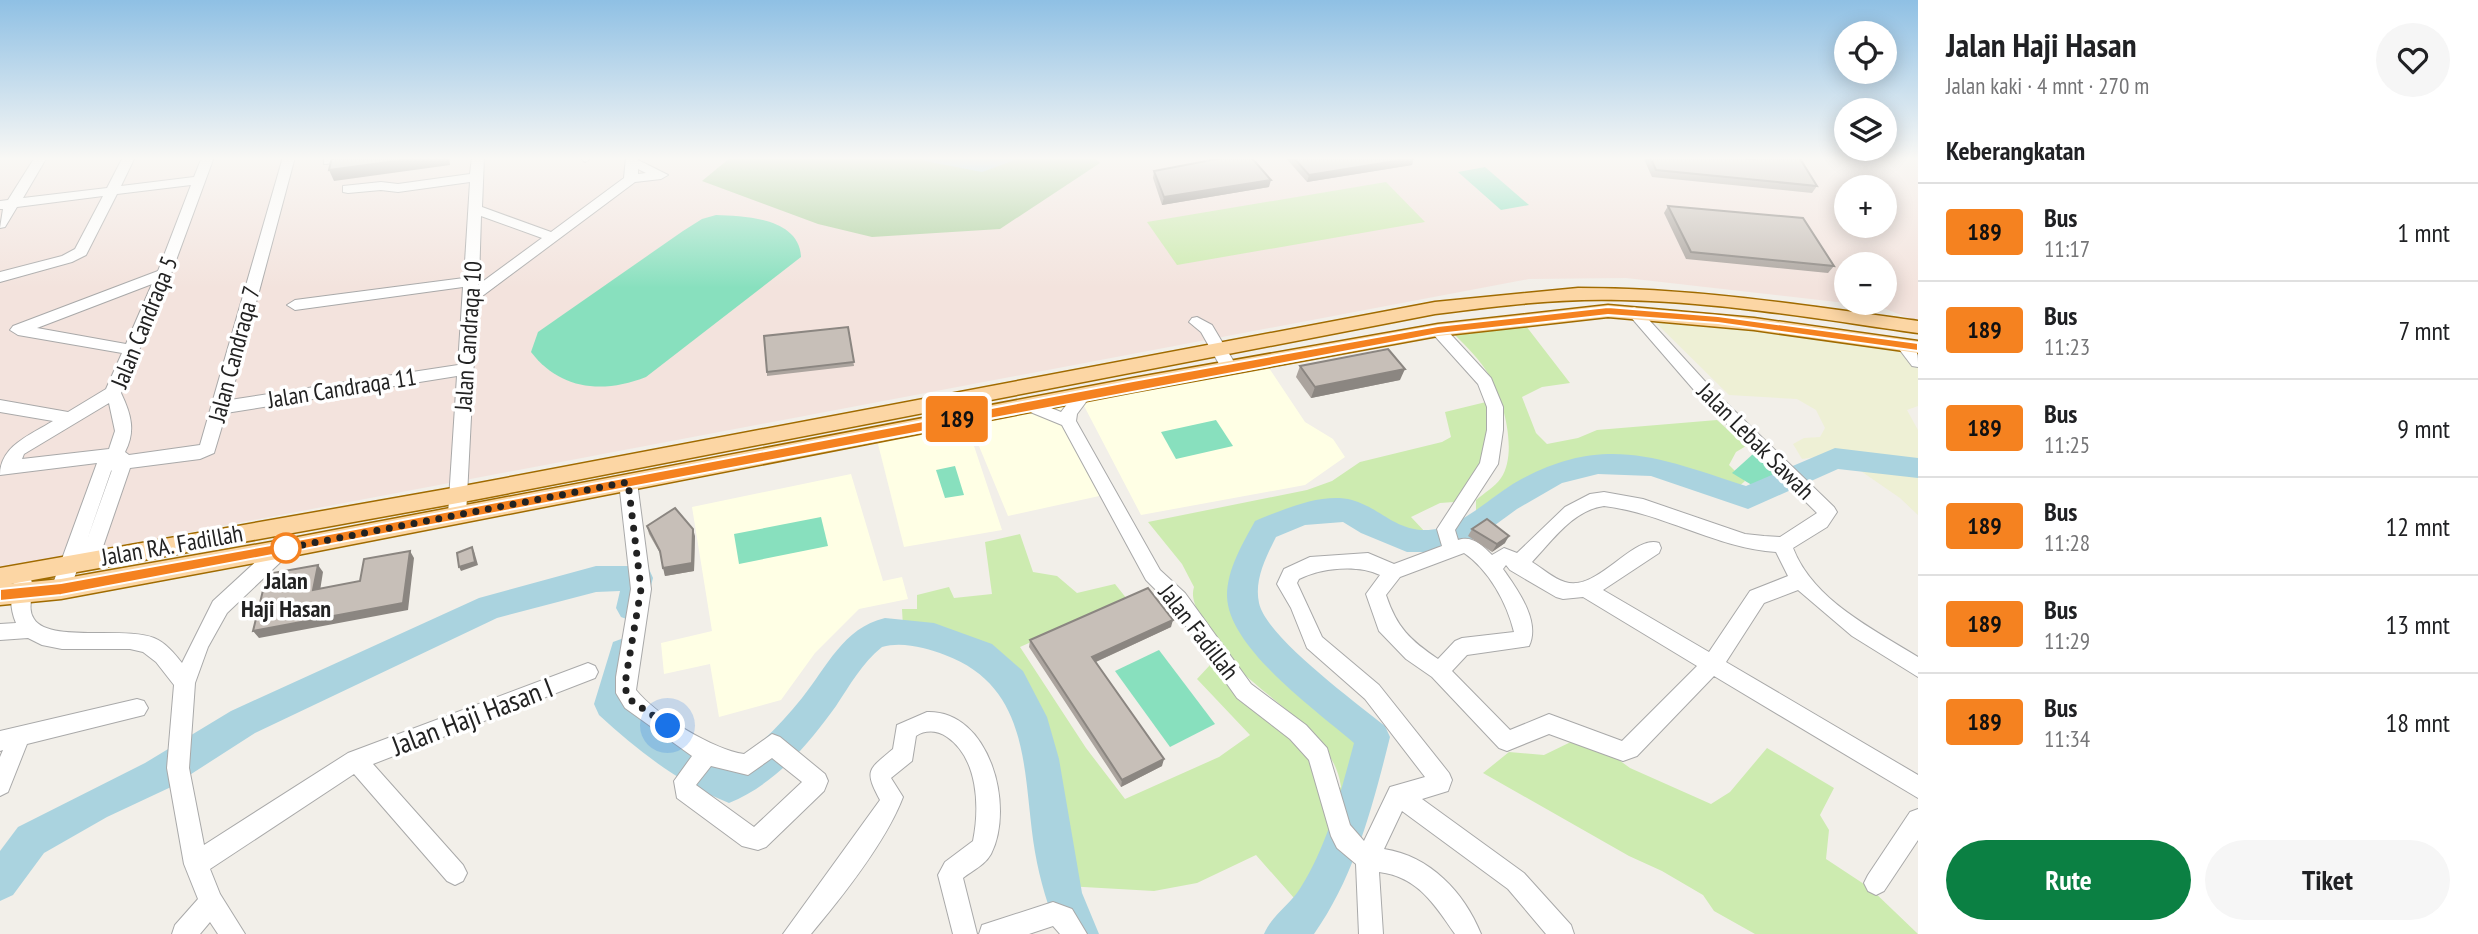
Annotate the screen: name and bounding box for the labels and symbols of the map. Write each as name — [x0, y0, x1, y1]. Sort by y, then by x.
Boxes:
street label: Jalan Candraqa 5 — [103, 252, 184, 393]
street label: Jalan Candraqa 10 — [447, 260, 489, 413]
street label: Jalan Candraqa 7 — [201, 283, 267, 426]
street label: Jalan Candraqa 11 — [264, 361, 419, 415]
street label: Jalan Lebak Sawah — [1690, 375, 1821, 506]
line badge: 189 — [917, 396, 997, 442]
street label: Jalan RA. Fadillah — [98, 517, 245, 573]
marker: Jalan Haji Hasan — [271, 533, 301, 563]
place label: Jalan Haji Hasan — [241, 565, 331, 624]
street label: Jalan Fadillah — [1151, 577, 1246, 686]
street label: Jalan Haji Hasan I — [385, 668, 558, 764]
your location — [650, 708, 685, 743]

